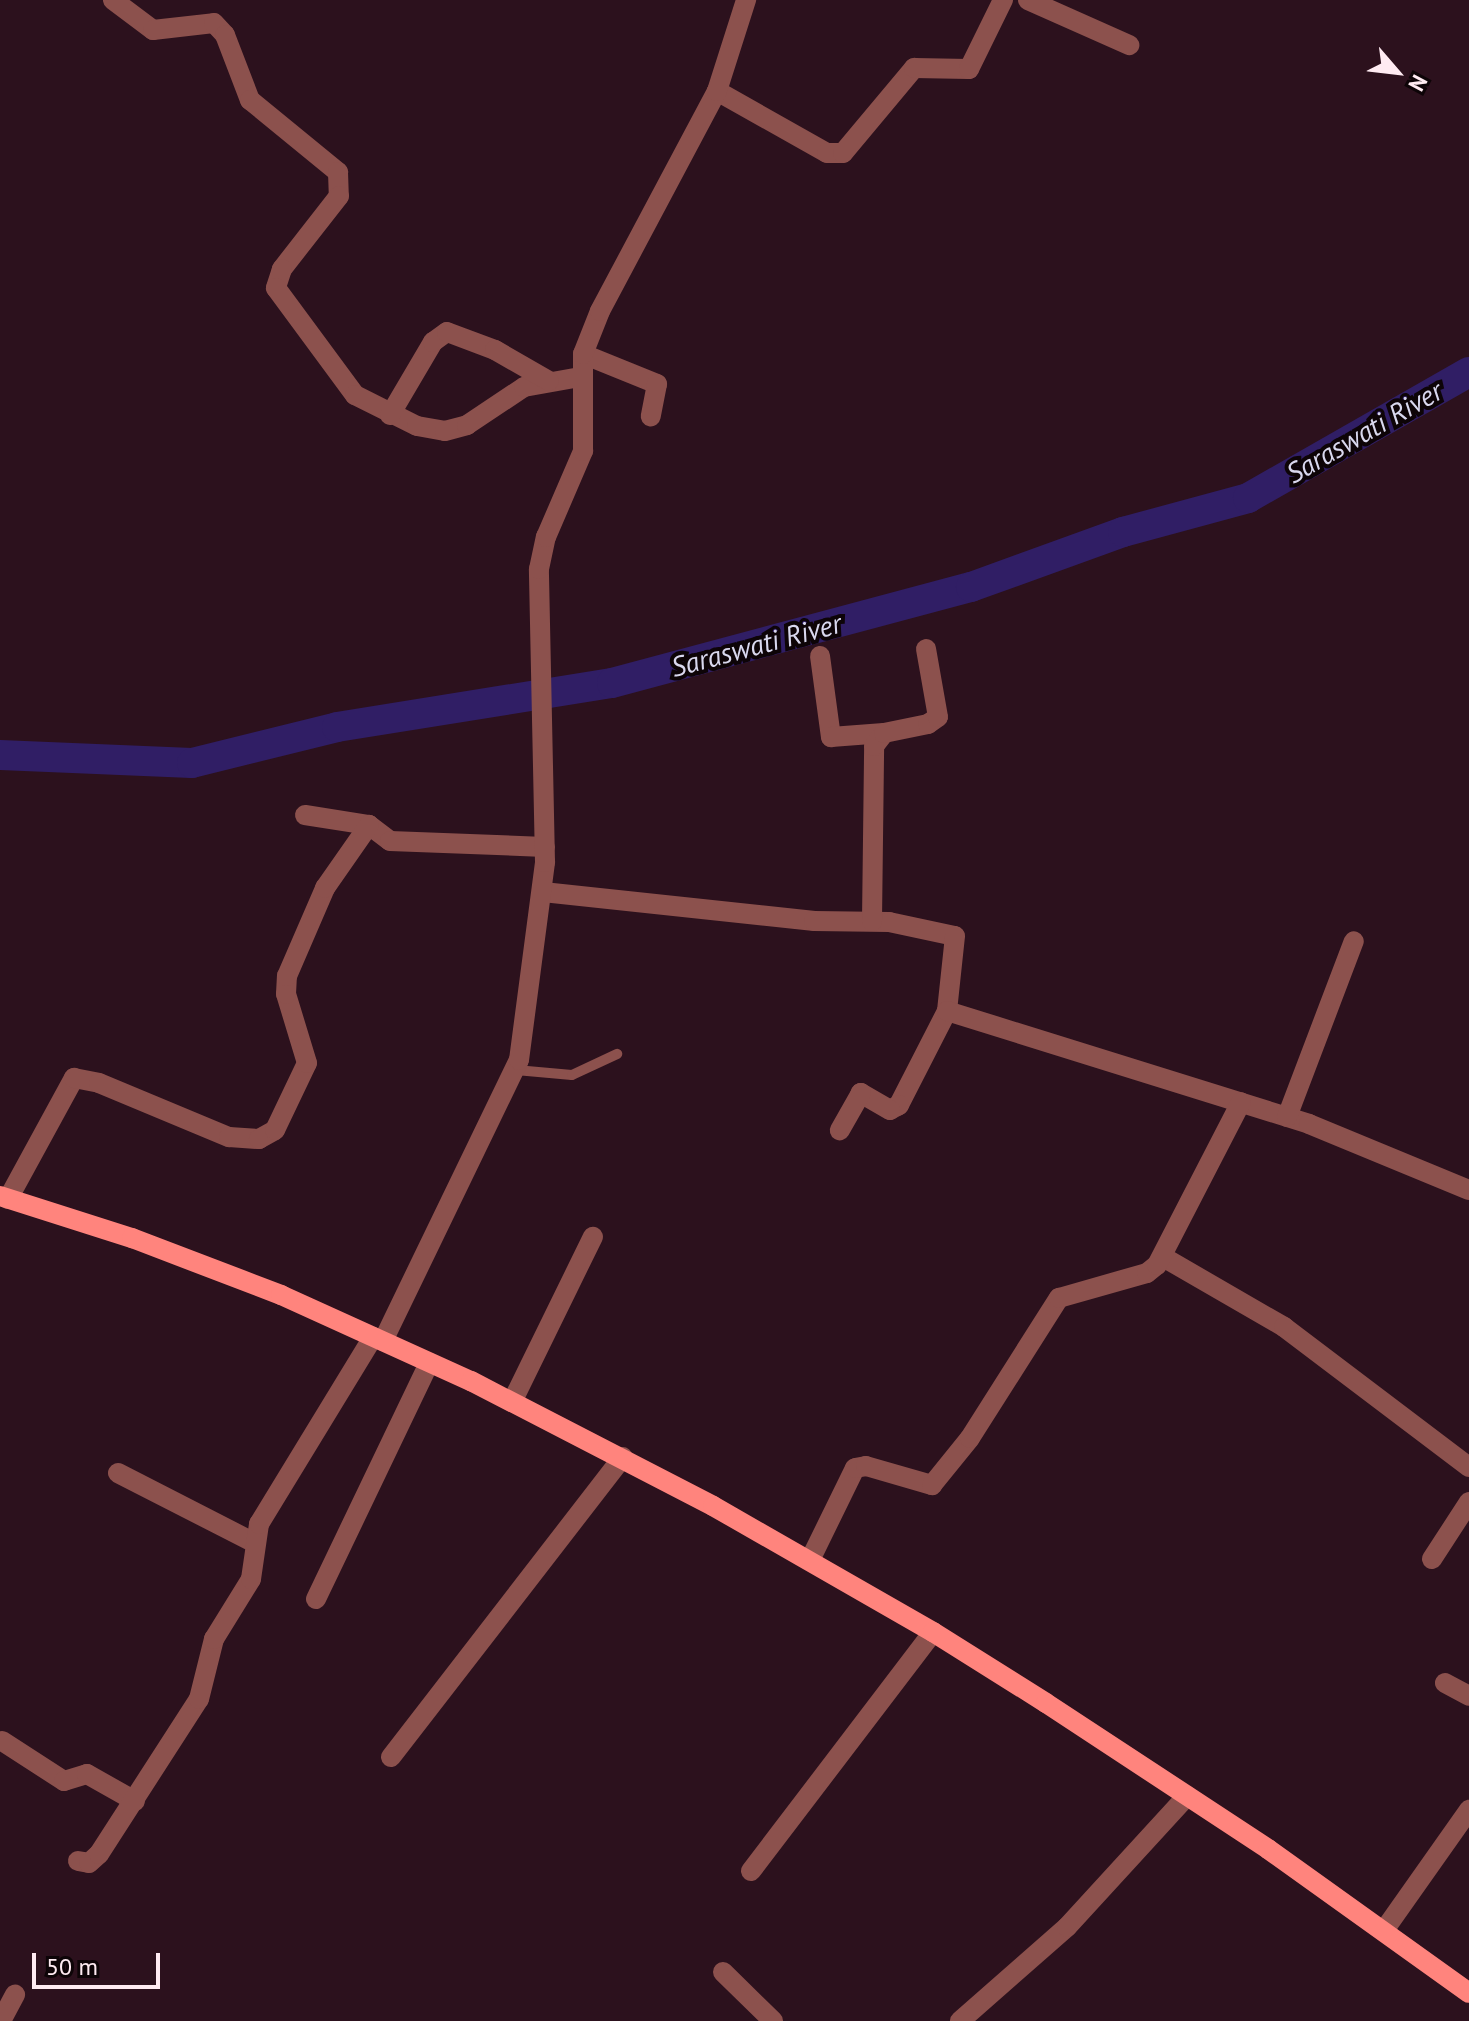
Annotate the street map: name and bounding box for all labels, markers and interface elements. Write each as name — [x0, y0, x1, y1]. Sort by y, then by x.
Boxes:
north arrow — [1357, 32, 1437, 112]
text: N — [1402, 70, 1434, 96]
water label: Saraswati River — [1280, 374, 1448, 490]
water label: Saraswati River — [667, 606, 845, 684]
scale bar — [36, 1937, 164, 1987]
text: 50 m — [46, 1951, 98, 1982]

